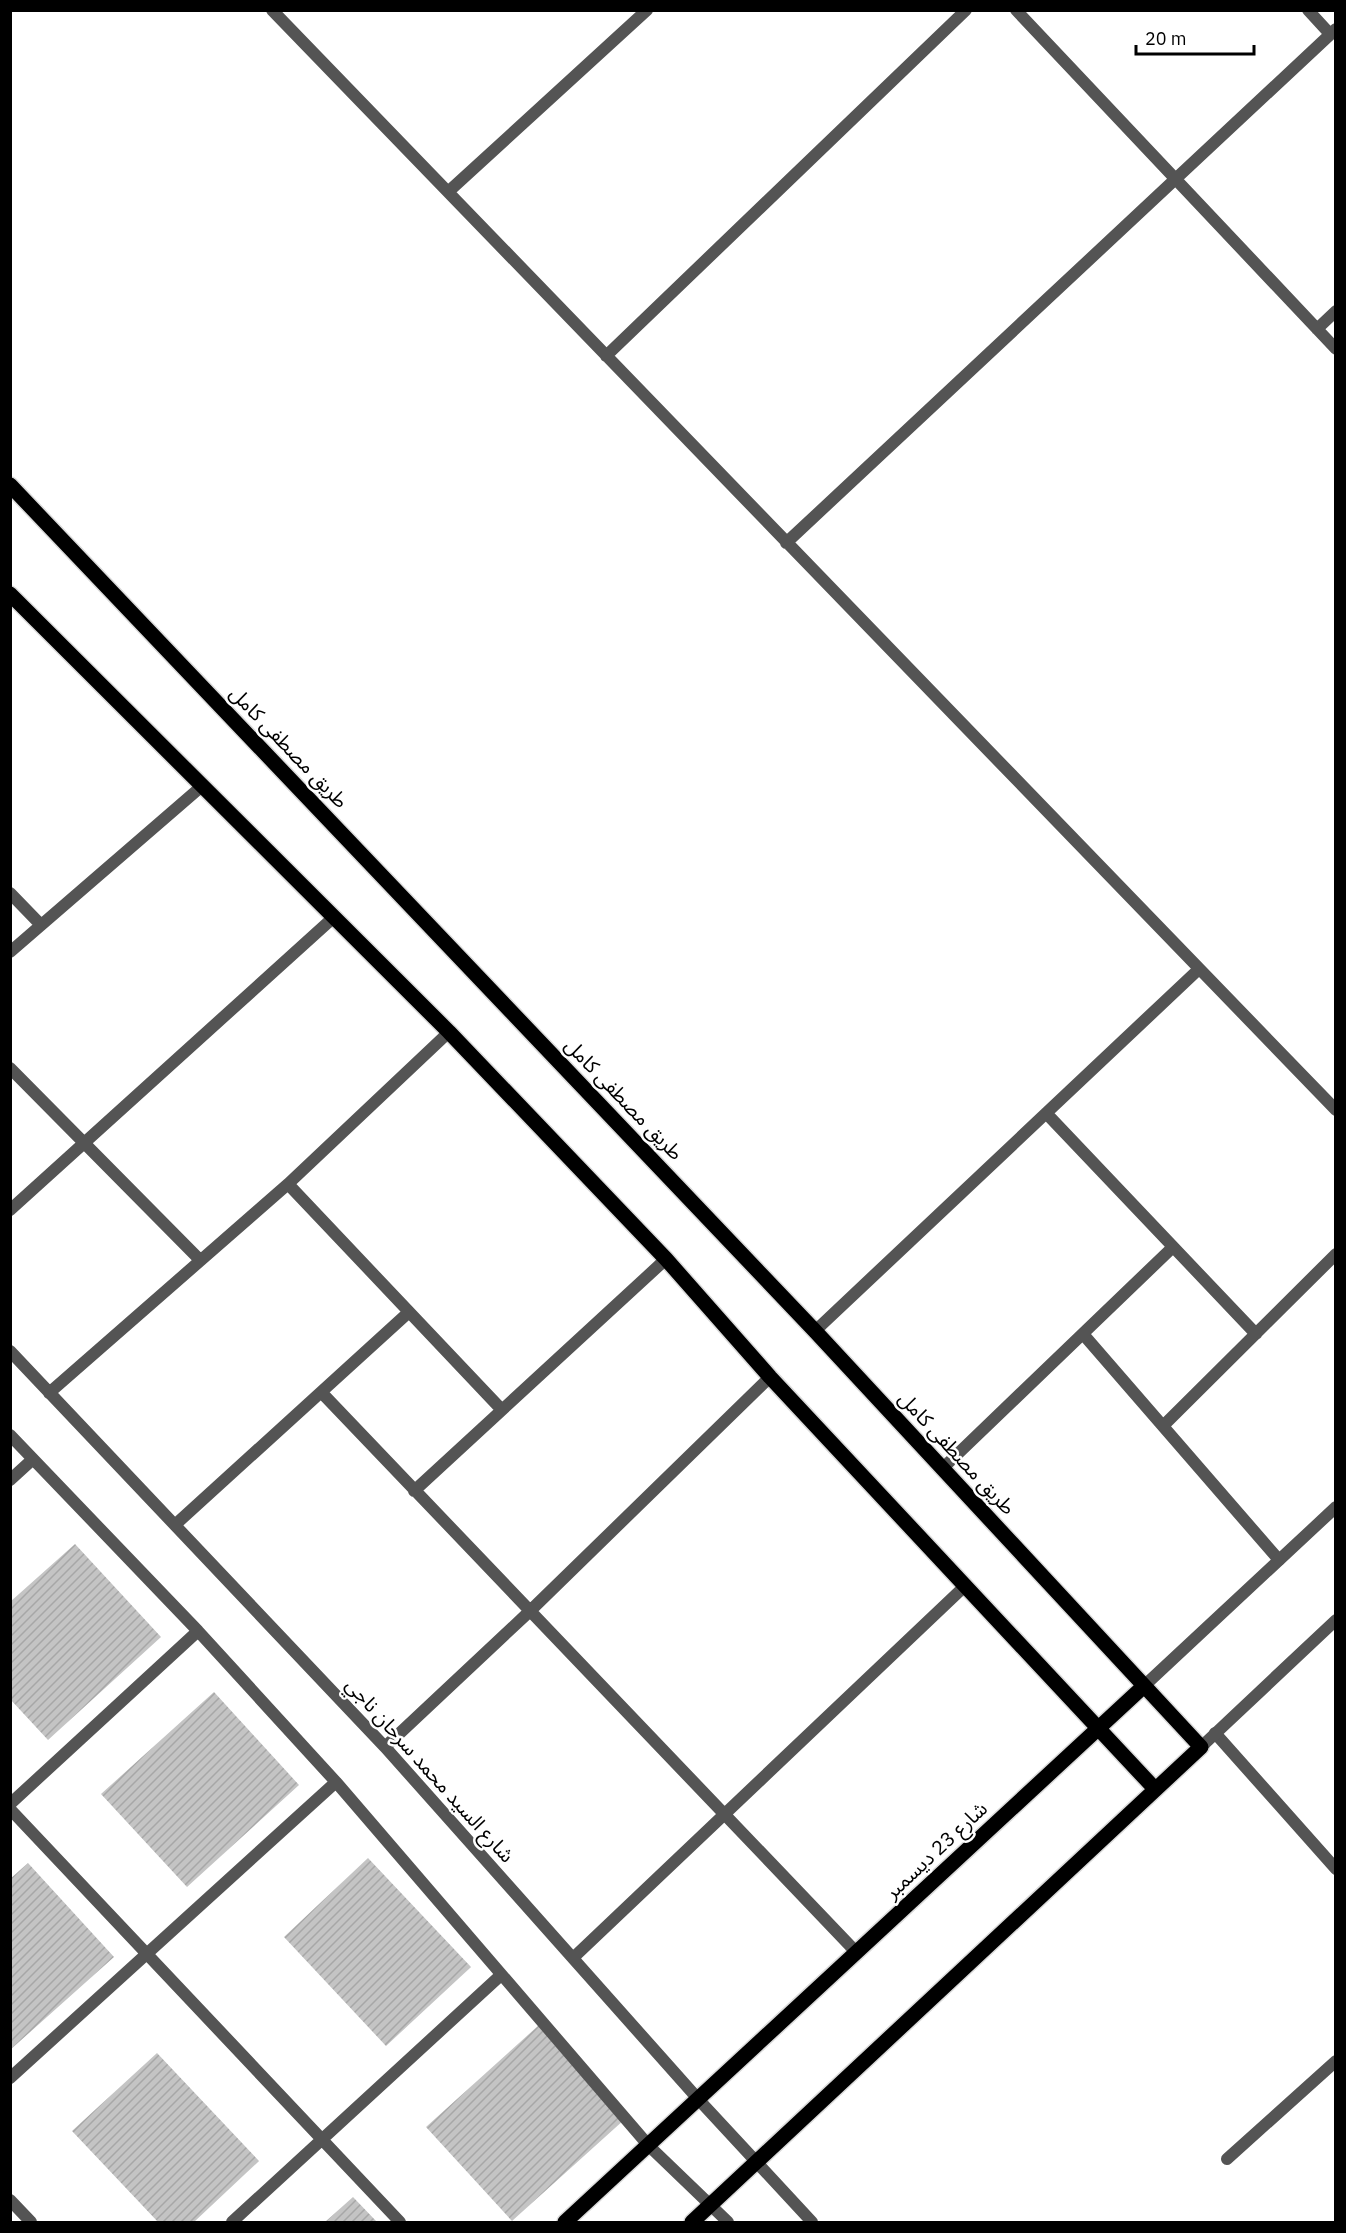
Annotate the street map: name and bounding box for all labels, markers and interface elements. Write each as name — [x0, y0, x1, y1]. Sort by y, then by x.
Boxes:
scale bar — [1136, 18, 1254, 56]
text: 20 m — [1145, 27, 1187, 50]
street label: طريق مصطفى كامل — [224, 680, 355, 814]
street label: طريق مصطفى كامل — [559, 1032, 690, 1166]
street label: طريق مصطفى كامل — [893, 1385, 1022, 1520]
street label: شارع السيد محمد سرحان ناجي — [338, 1671, 521, 1870]
street label: شارع 23 ديسمبر — [878, 1795, 994, 1906]

